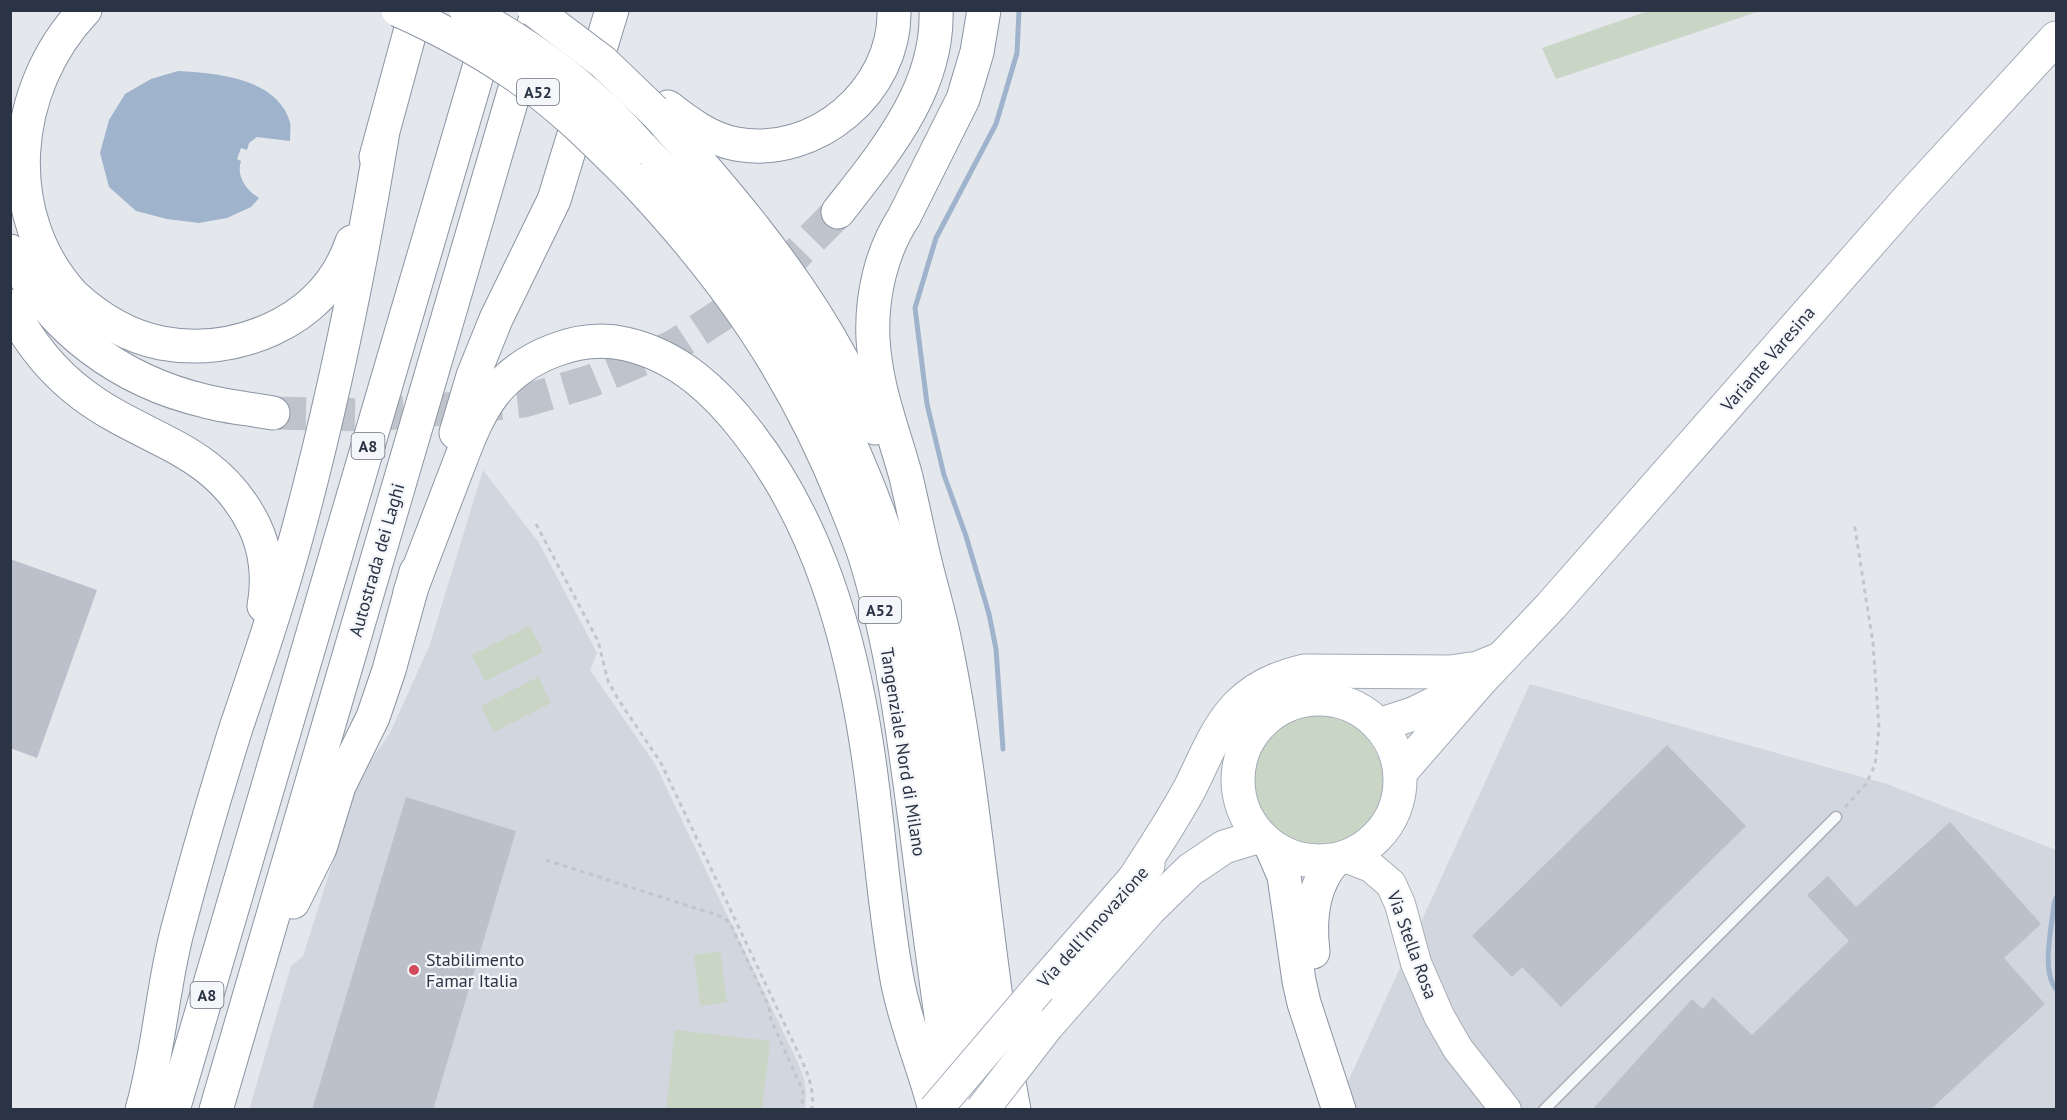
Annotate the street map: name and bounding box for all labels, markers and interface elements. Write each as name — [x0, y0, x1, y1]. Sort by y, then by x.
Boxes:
road number: A52 — [517, 79, 559, 105]
street label: Variante Varesina — [1715, 301, 1820, 417]
road number: A8 — [352, 433, 385, 459]
street label: Autostrada dei Laghi — [344, 480, 409, 639]
road number: A52 — [859, 597, 901, 623]
street label: Tangenziale Nord di Milano — [876, 646, 931, 858]
street label: Via dell'Innovazione — [1031, 861, 1153, 993]
street label: Via Stella Rosa — [1382, 887, 1443, 1002]
place label: Stabilimento Famar Italia — [426, 948, 524, 992]
marker: Stabilimento Famar Italia — [407, 963, 421, 977]
road number: A8 — [190, 982, 224, 1008]

